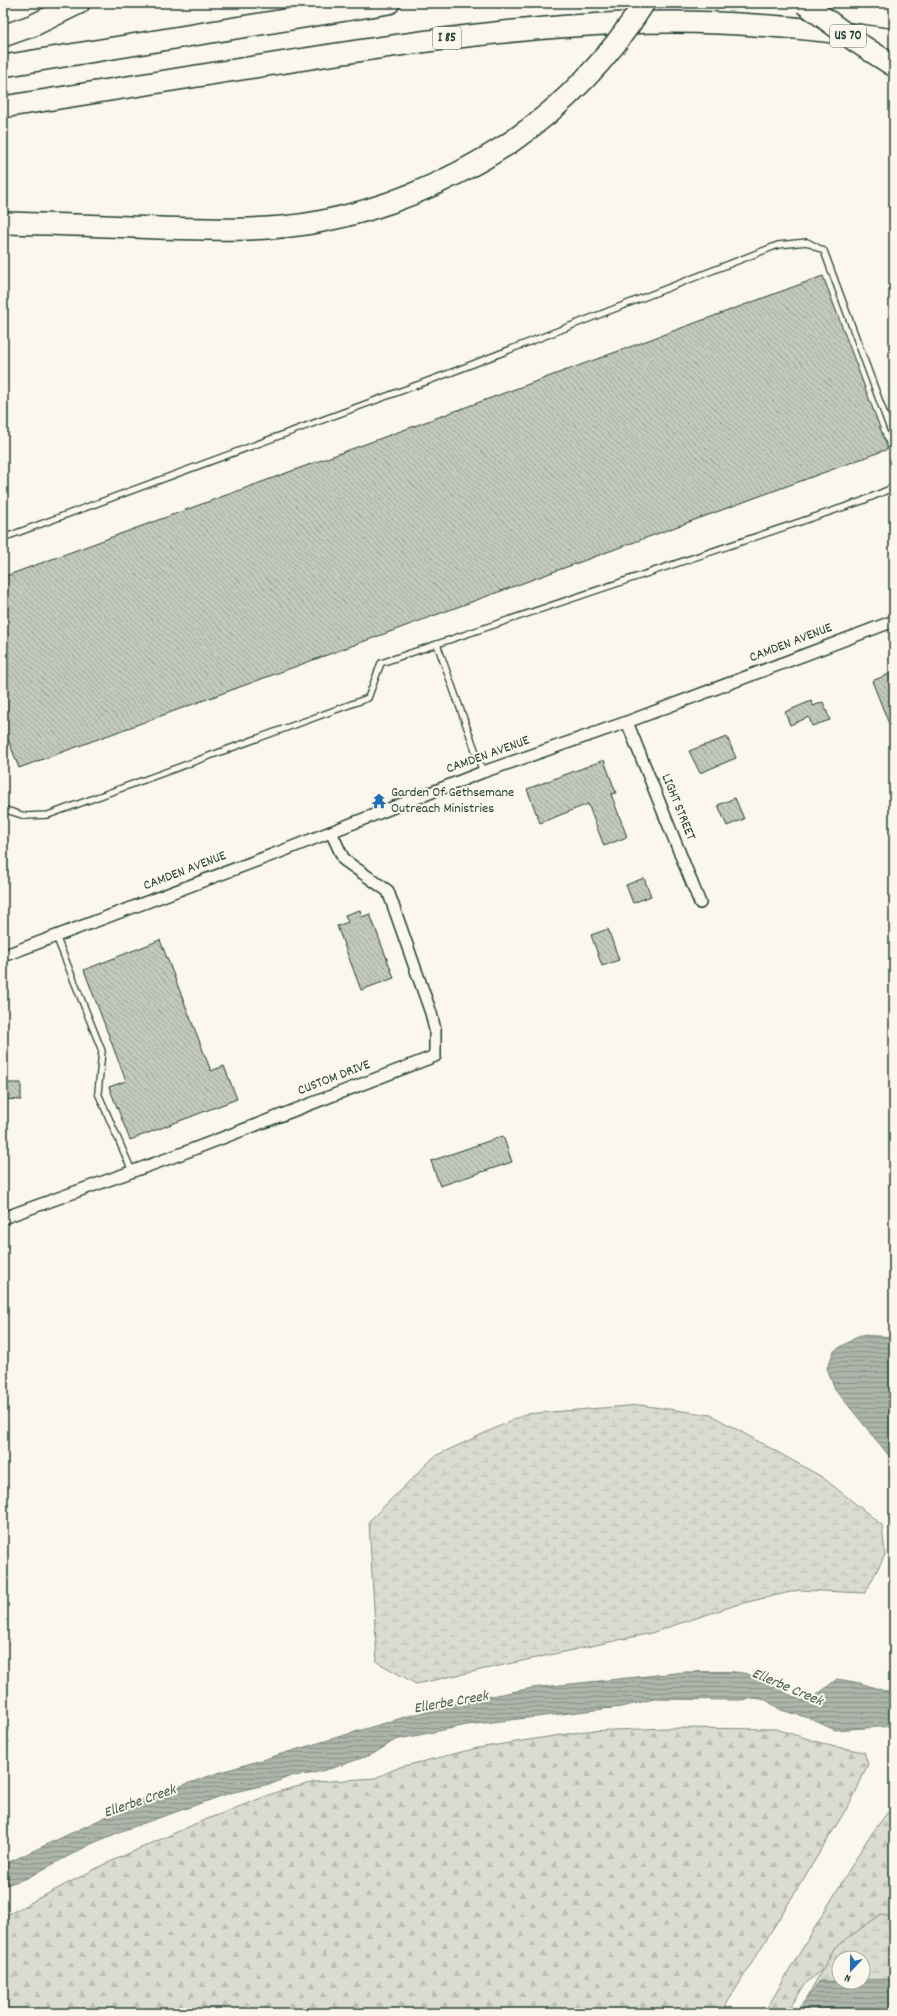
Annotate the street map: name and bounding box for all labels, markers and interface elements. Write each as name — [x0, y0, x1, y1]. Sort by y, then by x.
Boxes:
road number: US 70 — [830, 25, 866, 47]
road number: I 85 — [433, 27, 461, 49]
street label: CAMDEN AVENUE — [747, 618, 836, 668]
street label: CAMDEN AVENUE — [444, 730, 533, 779]
street label: LIGHT STREET — [656, 771, 701, 844]
place label: Garden Of Gethsemane Outreach Ministries — [391, 783, 514, 819]
temple icon: Garden Of Gethsemane Outreach Ministries — [370, 792, 388, 810]
street label: CAMDEN AVENUE — [141, 846, 230, 896]
street label: CUSTOM DRIVE — [295, 1055, 374, 1101]
water label: Ellerbe Creek — [748, 1663, 827, 1713]
water label: Ellerbe Creek — [412, 1685, 492, 1720]
water label: Ellerbe Creek — [101, 1779, 181, 1825]
north arrow — [831, 1950, 871, 1990]
text: N — [842, 1969, 854, 1986]

